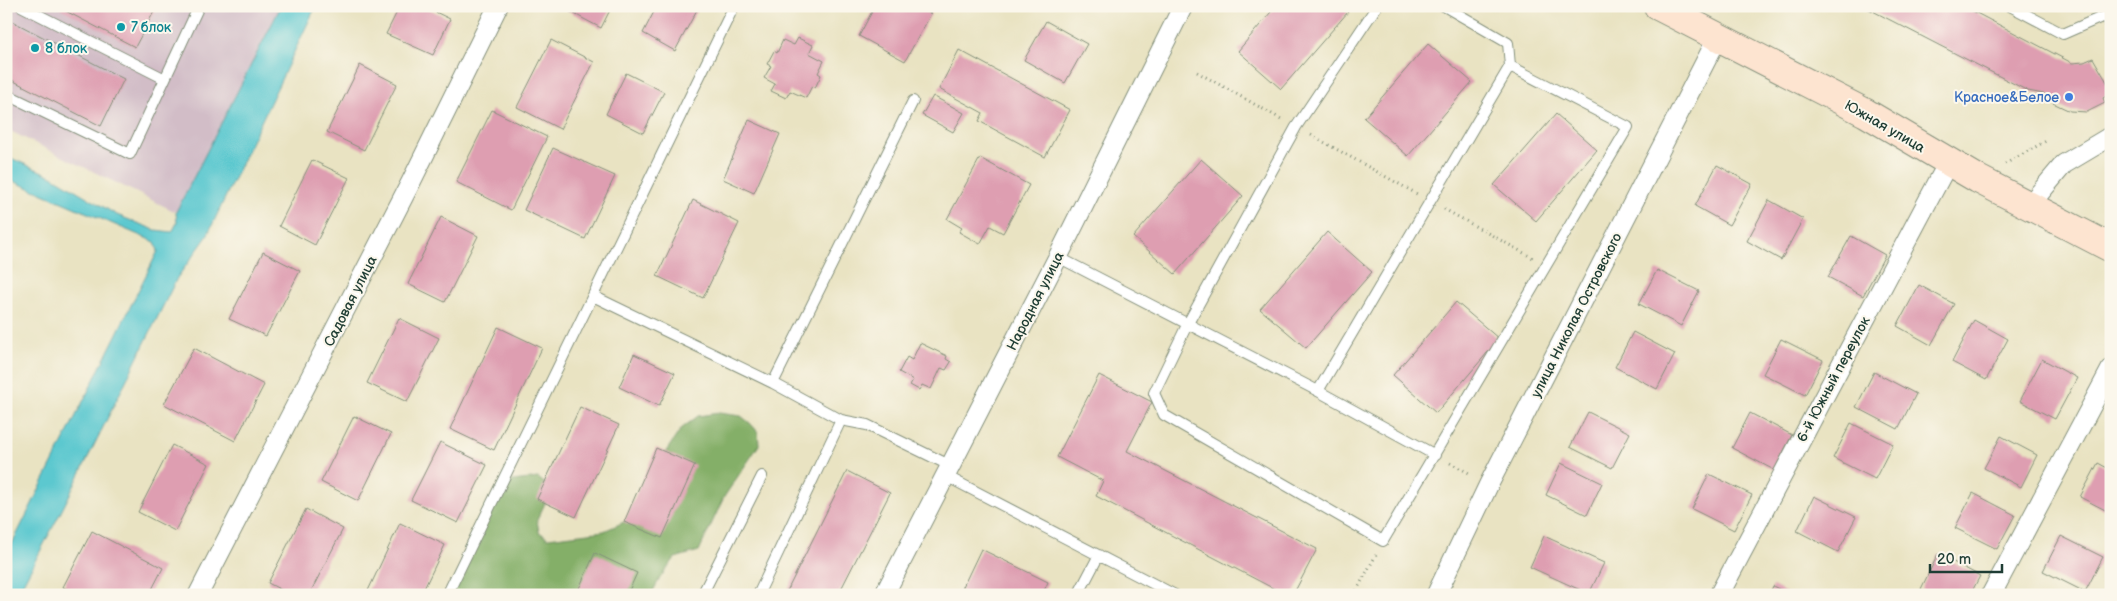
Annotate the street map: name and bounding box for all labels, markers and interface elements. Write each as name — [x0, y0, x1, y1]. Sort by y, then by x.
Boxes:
place label: 7 блок — [131, 19, 172, 36]
marker: 7 блок — [115, 21, 127, 33]
place label: 8 блок — [45, 40, 88, 57]
marker: 8 блок — [29, 42, 41, 54]
place label: Красное&Белое — [1954, 89, 2059, 106]
marker: Красное&Белое — [2063, 91, 2075, 103]
street label: Южная улица — [1842, 97, 1929, 157]
street label: улица Николая Островского — [1527, 230, 1625, 400]
street label: Народная улица — [1003, 248, 1068, 353]
street label: Садовая улица — [320, 252, 381, 349]
street label: 6-й Южный переулок — [1793, 313, 1874, 445]
scale bar — [1930, 541, 2002, 573]
text: 20 m — [1937, 550, 1971, 569]

